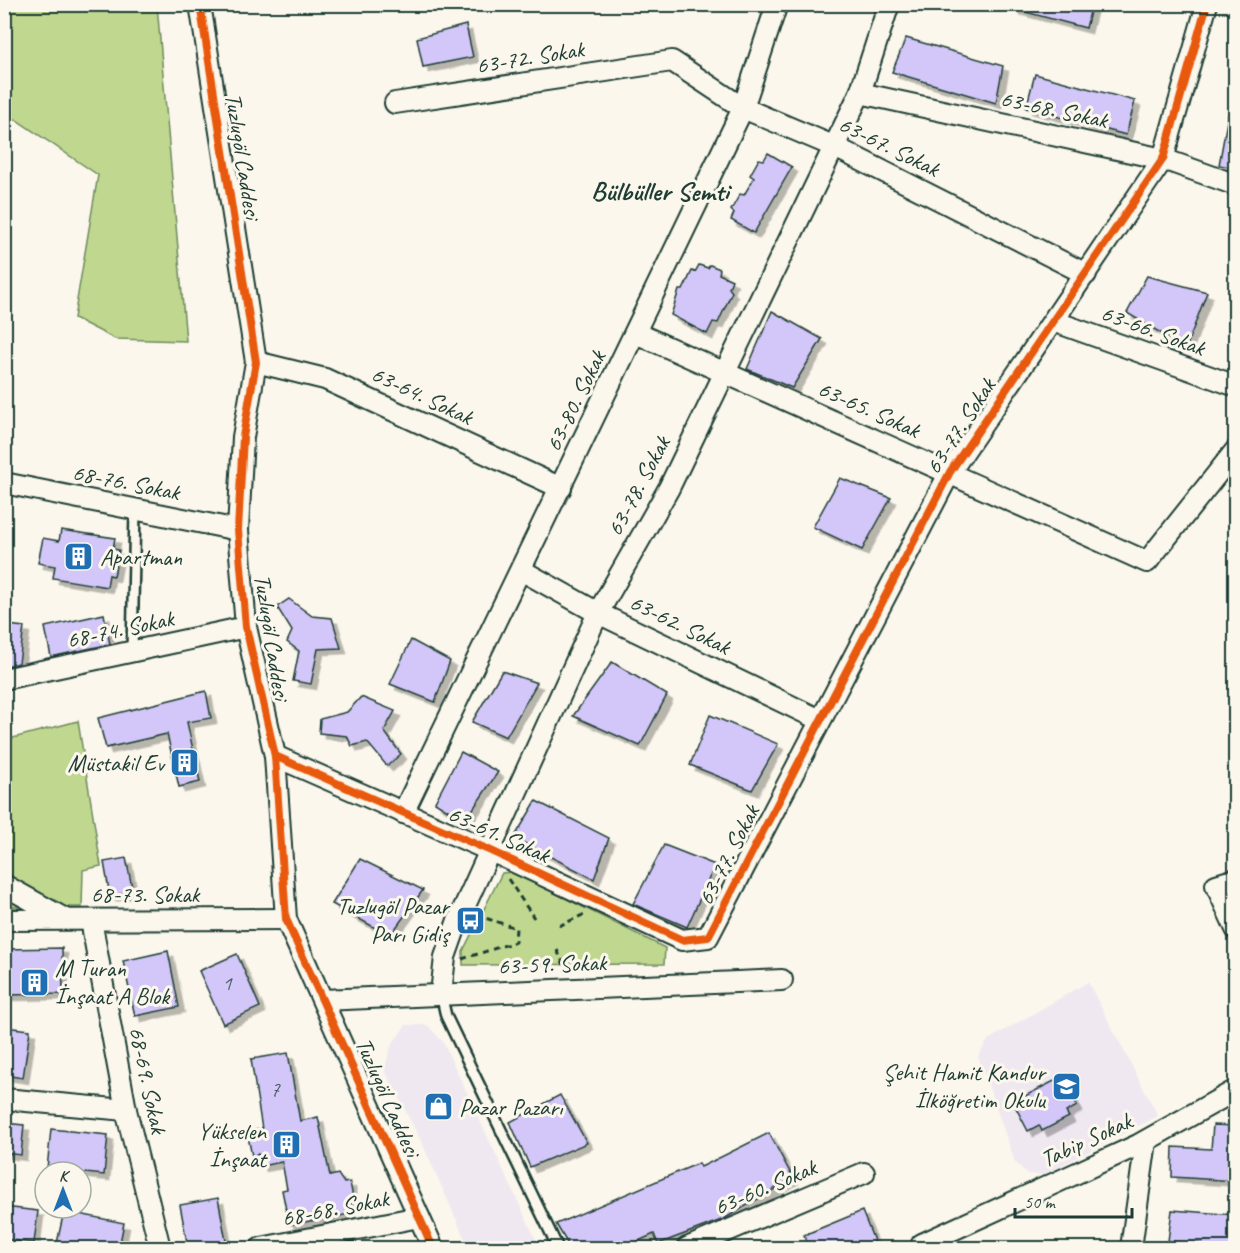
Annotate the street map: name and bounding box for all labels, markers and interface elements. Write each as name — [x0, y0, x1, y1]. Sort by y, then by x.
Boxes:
street label: 63-72. Sokak — [474, 33, 588, 80]
street label: 63-68. Sokak — [998, 83, 1112, 135]
street label: Tuzlugöl Caddesi — [218, 91, 268, 225]
street label: 63-67. Sokak — [834, 109, 946, 184]
district label: Bülbüller Semti — [591, 174, 733, 208]
street label: 63-66. Sokak — [1097, 297, 1211, 363]
street label: 63-80. Sokak — [538, 344, 613, 456]
street label: 63-64. Sokak — [366, 358, 480, 432]
street label: 63-77. Sokak — [918, 370, 1003, 480]
street label: 63-65. Sokak — [813, 373, 927, 446]
street label: 63-78. Sokak — [599, 429, 678, 541]
street label: 68-76. Sokak — [70, 457, 184, 508]
building icon: Apartman — [63, 541, 95, 573]
place label: Apartman — [100, 542, 182, 572]
street label: Tuzlugöl Caddesi — [247, 572, 297, 706]
street label: 63-62. Sokak — [625, 587, 737, 662]
street label: 68-74. Sokak — [64, 603, 178, 655]
building icon: Müstakil Ev — [169, 747, 201, 779]
place label: Müstakil Ev — [67, 748, 166, 778]
street label: 63-61. Sokak — [443, 798, 557, 871]
street label: 63-77. Sokak — [690, 798, 767, 910]
street label: 68-73. Sokak — [91, 879, 202, 909]
place label: Tuzlugöl Pazar Parı Gidiş — [337, 891, 452, 949]
bus stop icon: Tuzlugöl Pazar Parı Gidiş — [454, 904, 486, 936]
street label: 63-59. Sokak — [497, 947, 609, 981]
place label: M Turan İnşaat A Blok — [55, 953, 171, 1011]
building icon: M Turan İnşaat A Blok — [18, 966, 50, 998]
house number: 1 — [222, 970, 233, 996]
street label: 68-69. Sokak — [122, 1024, 174, 1138]
street label: Tuzlugöl Caddesi — [348, 1033, 429, 1164]
place label: Şehit Hamit Kandur İlköğretim Okulu — [883, 1057, 1047, 1115]
school or university icon: Şehit Hamit Kandur İlköğretim Okulu — [1050, 1070, 1082, 1102]
house number: 7 — [270, 1076, 281, 1102]
shop icon: Pazar Pazarı — [422, 1091, 454, 1123]
place label: Pazar Pazarı — [459, 1092, 564, 1122]
street label: Tabip Sokak — [1036, 1105, 1138, 1174]
place label: Yükselen İnşaat — [198, 1116, 268, 1174]
building icon: Yükselen İnşaat — [271, 1129, 303, 1161]
street label: 63-60. Sokak — [709, 1151, 823, 1222]
north arrow — [33, 1160, 93, 1220]
text: K — [59, 1166, 71, 1186]
scale bar — [1015, 1181, 1132, 1219]
street label: 68-68. Sokak — [279, 1182, 393, 1233]
text: 50 m — [1024, 1191, 1057, 1213]

